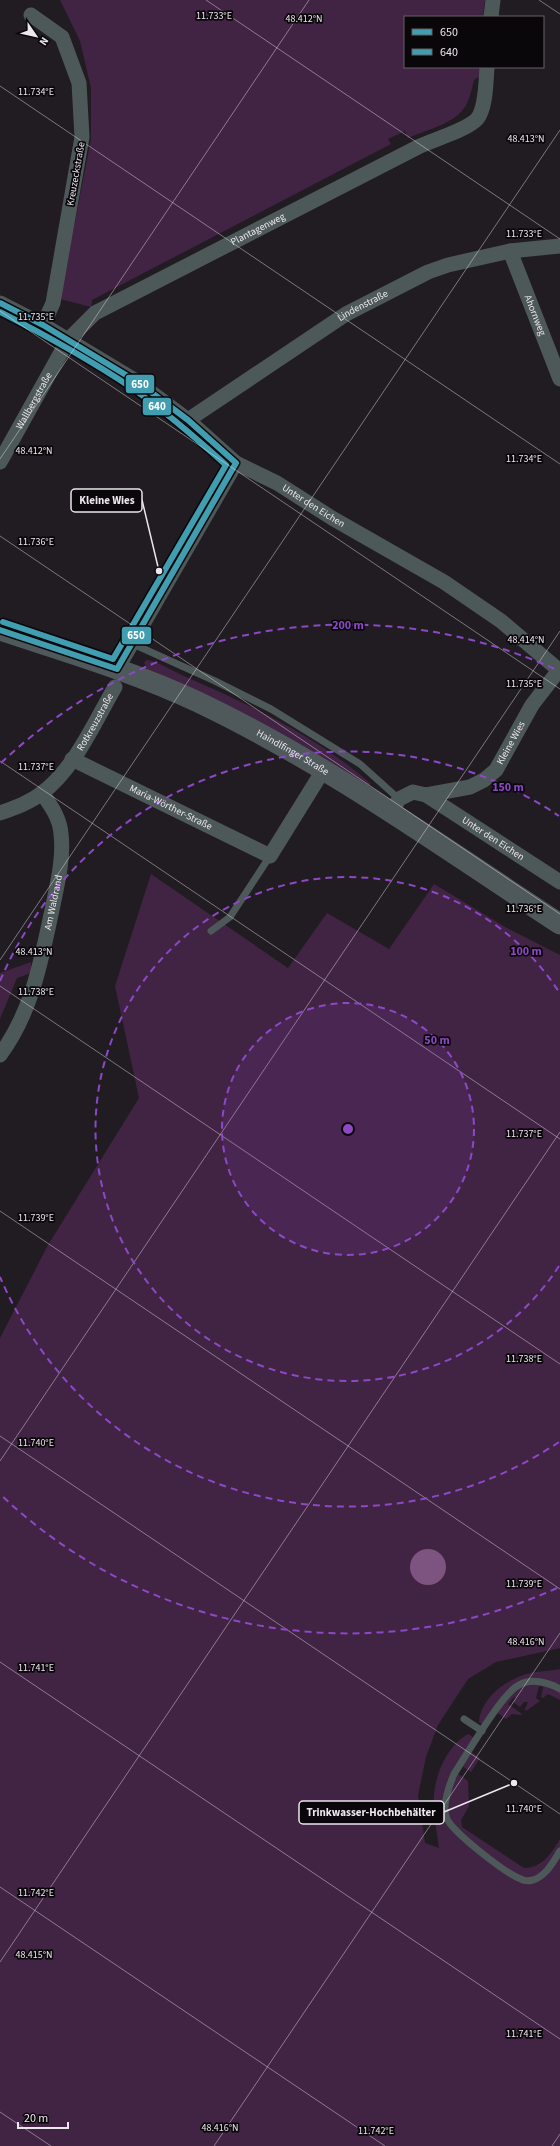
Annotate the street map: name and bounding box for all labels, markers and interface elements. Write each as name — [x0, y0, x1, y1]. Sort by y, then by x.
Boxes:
text: 11.733°E — [196, 9, 232, 23]
text: 48.412°N — [285, 12, 323, 26]
north arrow — [16, 16, 56, 56]
legend — [404, 16, 544, 68]
text: 650 — [440, 24, 458, 41]
text: N — [36, 34, 52, 49]
text: 640 — [440, 44, 458, 61]
text: 11.734°E — [18, 85, 54, 99]
text: 48.413°N — [507, 132, 545, 146]
street label: Kreuzeckstraße — [64, 141, 89, 207]
street label: Plantagenweg — [228, 209, 288, 249]
text: 11.733°E — [506, 227, 542, 241]
street label: Lindenstraße — [335, 287, 390, 325]
street label: Ahornweg — [521, 293, 549, 338]
text: 11.735°E — [18, 310, 54, 324]
street label: Wallbergstraße — [13, 370, 56, 432]
line badge: 650 — [125, 374, 155, 394]
text: 650 — [131, 377, 149, 392]
line badge: 640 — [142, 397, 172, 416]
text: 640 — [148, 399, 166, 414]
text: 48.412°N — [15, 444, 53, 458]
text: 11.734°E — [506, 452, 542, 466]
street label: Unter den Eichen — [279, 481, 347, 531]
callout: Kleine Wies — [71, 489, 142, 512]
text: Kleine Wies — [79, 493, 135, 508]
text: 11.736°E — [18, 535, 54, 549]
text: 200 m — [332, 617, 364, 634]
line badge: 650 — [121, 626, 152, 645]
text: 650 — [127, 628, 145, 643]
text: 48.414°N — [507, 633, 545, 647]
text: 11.735°E — [506, 677, 542, 691]
street label: Rotkreuzstraße — [74, 691, 117, 754]
street label: Kleine Wies — [493, 719, 529, 767]
street label: Haindlfinger Straße — [254, 726, 331, 779]
text: 11.737°E — [18, 760, 54, 774]
text: 150 m — [492, 779, 524, 796]
street label: Maria-Wörther-Straße — [127, 781, 215, 834]
street label: Unter den Eichen — [459, 813, 527, 864]
street label: Am Waldrand — [41, 874, 66, 931]
text: 11.736°E — [506, 902, 542, 916]
text: 100 m — [510, 943, 542, 960]
text: 48.413°N — [15, 945, 53, 959]
text: 11.738°E — [18, 985, 54, 999]
text: 50 m — [424, 1032, 450, 1049]
centre of rings — [341, 1122, 355, 1136]
text: 11.737°E — [506, 1127, 542, 1141]
text: 11.739°E — [18, 1211, 54, 1225]
text: 11.738°E — [506, 1352, 542, 1366]
text: 11.740°E — [18, 1436, 54, 1450]
text: 11.739°E — [506, 1577, 542, 1591]
text: 48.416°N — [507, 1635, 545, 1649]
text: 11.741°E — [18, 1661, 54, 1675]
callout: Trinkwasser-Hochbehälter — [299, 1801, 444, 1824]
text: 11.740°E — [506, 1802, 542, 1816]
text: Trinkwasser-Hochbehälter — [306, 1805, 436, 1820]
text: 11.742°E — [18, 1886, 54, 1900]
text: 48.415°N — [15, 1948, 53, 1962]
text: 11.741°E — [506, 2027, 542, 2041]
scale bar — [18, 2104, 68, 2130]
text: 20 m — [24, 2110, 48, 2127]
text: 48.416°N — [201, 2121, 239, 2135]
text: 11.742°E — [358, 2124, 394, 2138]

